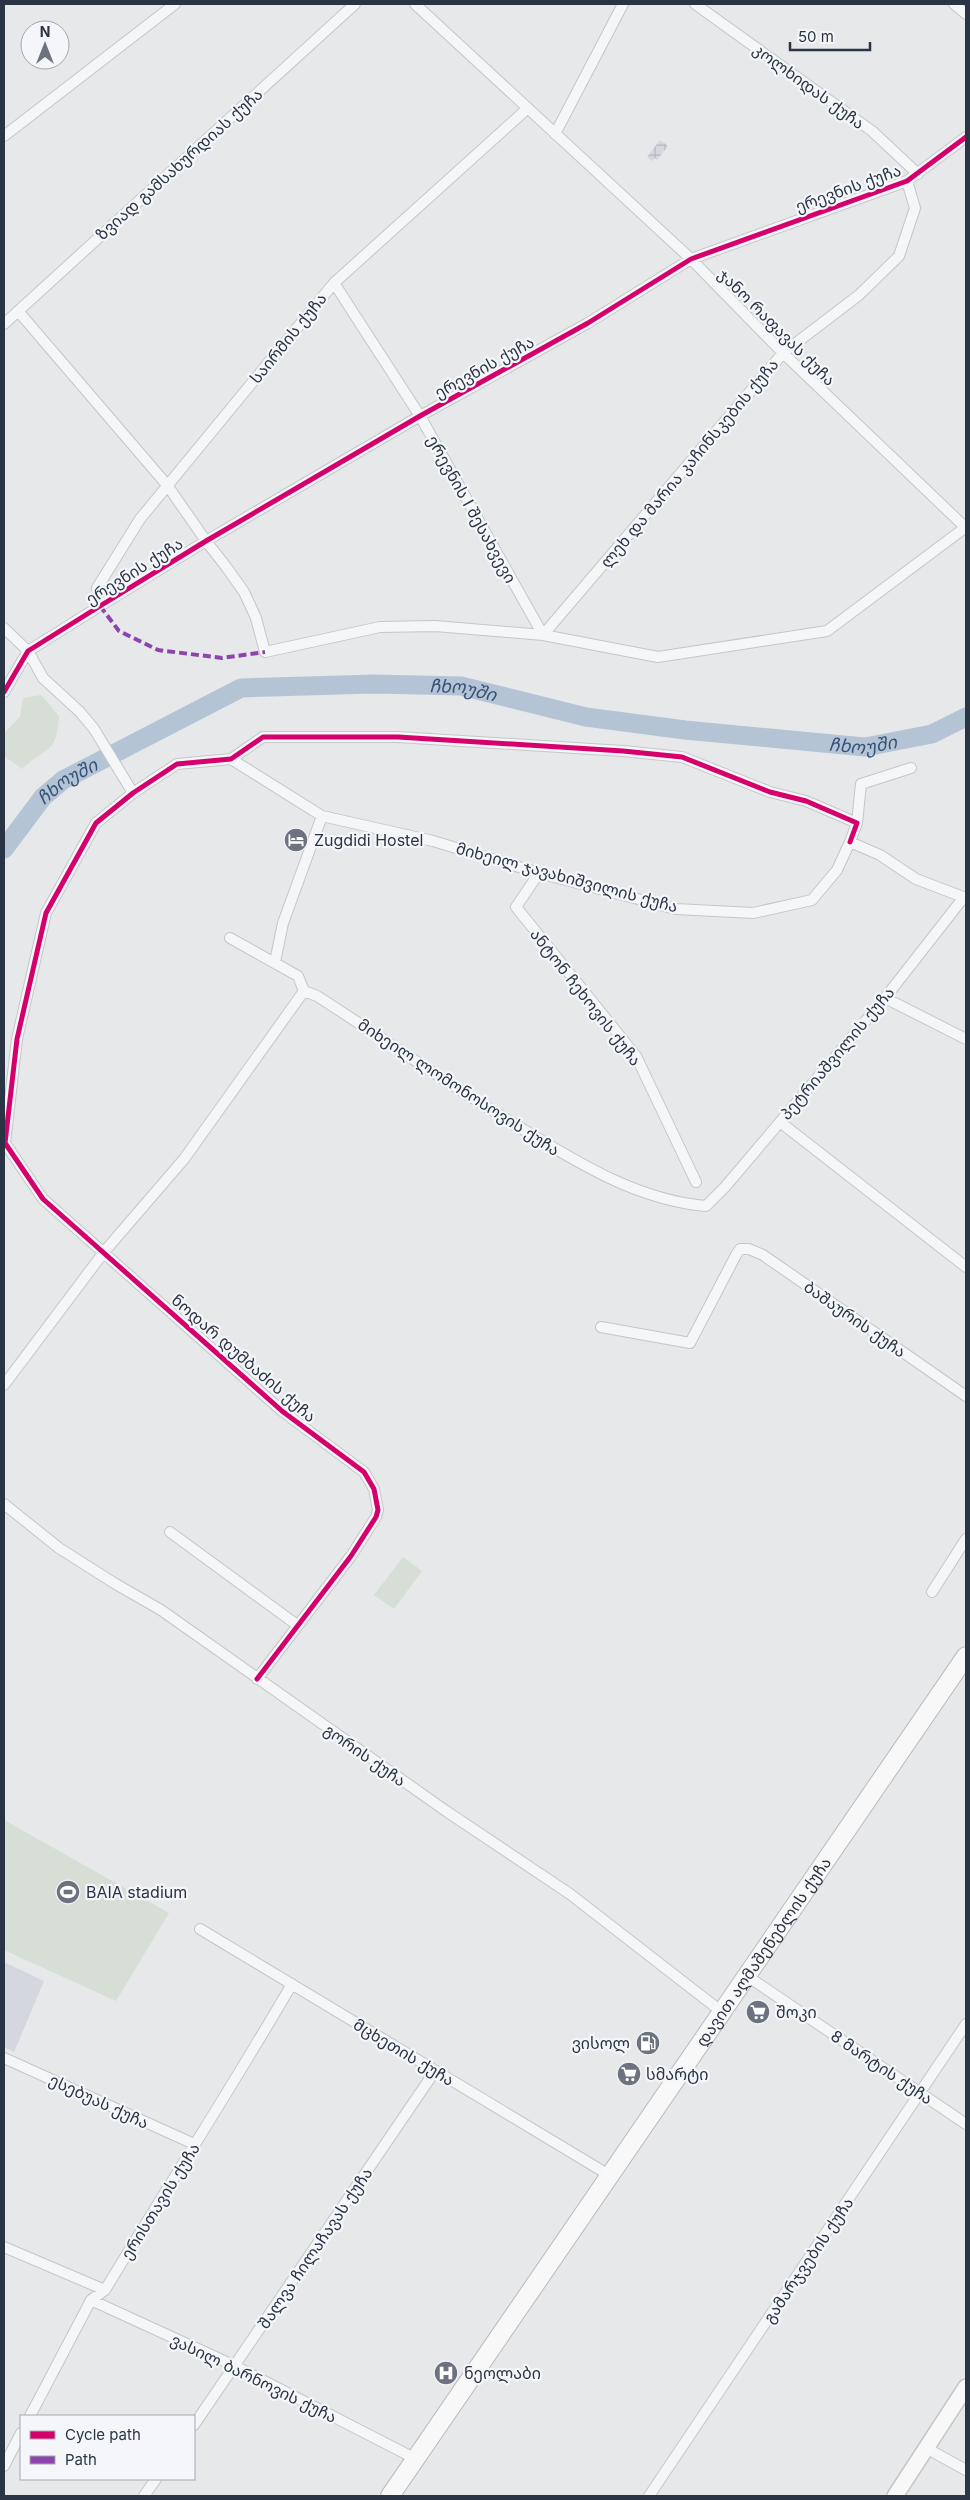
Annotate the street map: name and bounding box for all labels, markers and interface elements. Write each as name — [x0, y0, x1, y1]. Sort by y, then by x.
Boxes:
north arrow — [20, 20, 70, 70]
scale bar — [790, 20, 870, 52]
text: N — [40, 23, 50, 40]
text: 50 m — [798, 27, 834, 46]
street label: კოლხიდას ქუჩა — [749, 39, 869, 134]
street label: ზვიად გამსახურდიას ქუჩა — [92, 84, 267, 245]
street label: ერევნის ქუჩა — [792, 160, 904, 216]
street label: ჯანო რაფავას ქუჩა — [714, 264, 840, 390]
street label: საირმის ქუჩა — [245, 289, 331, 387]
street label: ერევნის ქუჩა — [431, 331, 537, 403]
street label: ლეხ და მარია კაჩინსკების ქუჩა — [596, 354, 783, 572]
street label: ერევნის I შესახვევი — [423, 432, 521, 586]
street label: ერევნის ქუჩა — [82, 533, 186, 609]
water label: ჩხოუში — [429, 675, 499, 705]
water label: ჩხოუში — [828, 730, 899, 758]
water label: ჩხოუში — [32, 753, 101, 808]
hotel icon: Zugdidi Hostel — [283, 827, 309, 853]
place label: Zugdidi Hostel — [314, 830, 423, 850]
street label: მიხეილ ჯავახიშვილის ქუჩა — [454, 838, 680, 917]
street label: ანტონ ჩეხოვის ქუჩა — [526, 924, 646, 1070]
street label: პეტრიაშვილის ქუჩა — [776, 983, 899, 1124]
street label: მიხეილ ლომონოსოვის ქუჩა — [354, 1014, 564, 1161]
street label: ბაშაურის ქუჩა — [800, 1276, 910, 1362]
street label: ნოდარ დუმბაძის ქუჩა — [167, 1290, 320, 1427]
street label: გორის ქუჩა — [320, 1719, 410, 1791]
street label: დავით აღმაშენებლის ქუჩა — [691, 1853, 835, 2051]
sports icon: BAIA stadium — [55, 1879, 81, 1905]
place label: BAIA stadium — [86, 1882, 187, 1902]
supermarket icon: შოკი — [745, 1999, 771, 2025]
place label: შოკი — [776, 2002, 817, 2022]
street label: მცხეთის ქუჩა — [350, 2014, 458, 2090]
street label: 8 მარტის ქუჩა — [827, 2026, 937, 2108]
fuel station icon: ვისოლ — [635, 2030, 661, 2056]
place label: ვისოლ — [572, 2033, 630, 2054]
supermarket icon: სმარტი — [616, 2061, 642, 2087]
place label: სმარტი — [646, 2064, 708, 2084]
street label: ესებუას ქუჩა — [46, 2069, 152, 2133]
street label: ერისთავის ქუჩა — [116, 2139, 204, 2263]
street label: შალვა ჩილაჩავას ქუჩა — [254, 2164, 377, 2333]
street label: გამარჯვების ქუჩა — [758, 2193, 858, 2327]
street label: ვასილ ბარნოვის ქუჩა — [167, 2329, 340, 2428]
hospital icon: ნეოლაბი — [433, 2360, 459, 2386]
place label: ნეოლაბი — [464, 2363, 541, 2384]
legend — [20, 2415, 195, 2480]
text: Cycle path — [65, 2425, 141, 2444]
text: Path — [65, 2450, 97, 2469]

